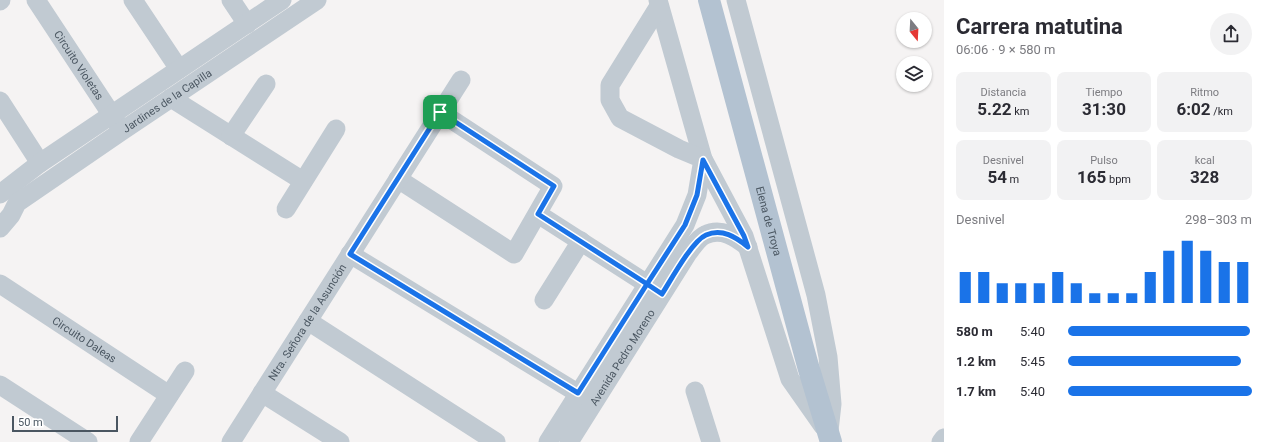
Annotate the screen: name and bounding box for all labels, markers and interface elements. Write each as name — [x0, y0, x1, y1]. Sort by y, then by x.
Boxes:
north arrow — [896, 12, 932, 48]
map controls — [896, 12, 932, 92]
button: share — [1210, 13, 1252, 55]
text: Carrera matutina — [956, 14, 1123, 39]
street label: Circuito Violetas — [51, 28, 107, 103]
text: 06:06 · 9 × 580 m — [956, 42, 1055, 57]
button: layers — [896, 56, 932, 92]
street label: Jardines de la Capilla — [120, 66, 214, 135]
text: Distancia — [981, 86, 1026, 99]
text: Tiempo — [1085, 86, 1123, 99]
text: Ritmo — [1190, 86, 1219, 99]
pin — [423, 95, 457, 129]
text: 5.22 — [977, 99, 1011, 119]
text: 31:30 — [1082, 99, 1126, 119]
text: 6:02 — [1176, 99, 1210, 119]
icon: arrive — [429, 101, 451, 123]
text: km — [1011, 105, 1029, 118]
text: /km — [1210, 105, 1233, 118]
text: Desnivel — [983, 154, 1024, 167]
text: Pulso — [1090, 154, 1118, 167]
text: kcal — [1195, 154, 1215, 167]
text: 54 — [987, 167, 1007, 187]
text: 165 — [1077, 167, 1106, 187]
text: 328 — [1190, 167, 1219, 187]
text: m — [1007, 173, 1019, 186]
text: bpm — [1106, 173, 1131, 186]
street label: Elena de Troya — [753, 185, 784, 257]
text: Desnivel — [956, 212, 1005, 227]
text: 298–303 m — [1185, 212, 1252, 227]
street label: Ntra. Señora de la Asunción — [265, 261, 349, 383]
street label: Avenida Pedro Moreno — [587, 307, 657, 408]
street label: Circuito Daleas — [50, 314, 119, 365]
text: 580 m — [956, 324, 993, 339]
text: 5:40 — [1020, 324, 1045, 339]
text: 1.2 km — [956, 354, 996, 369]
text: 5:45 — [1020, 354, 1045, 369]
text: 1.7 km — [956, 384, 996, 399]
text: 5:40 — [1020, 384, 1045, 399]
scale bar — [12, 414, 118, 433]
text: 50 m — [18, 416, 43, 429]

